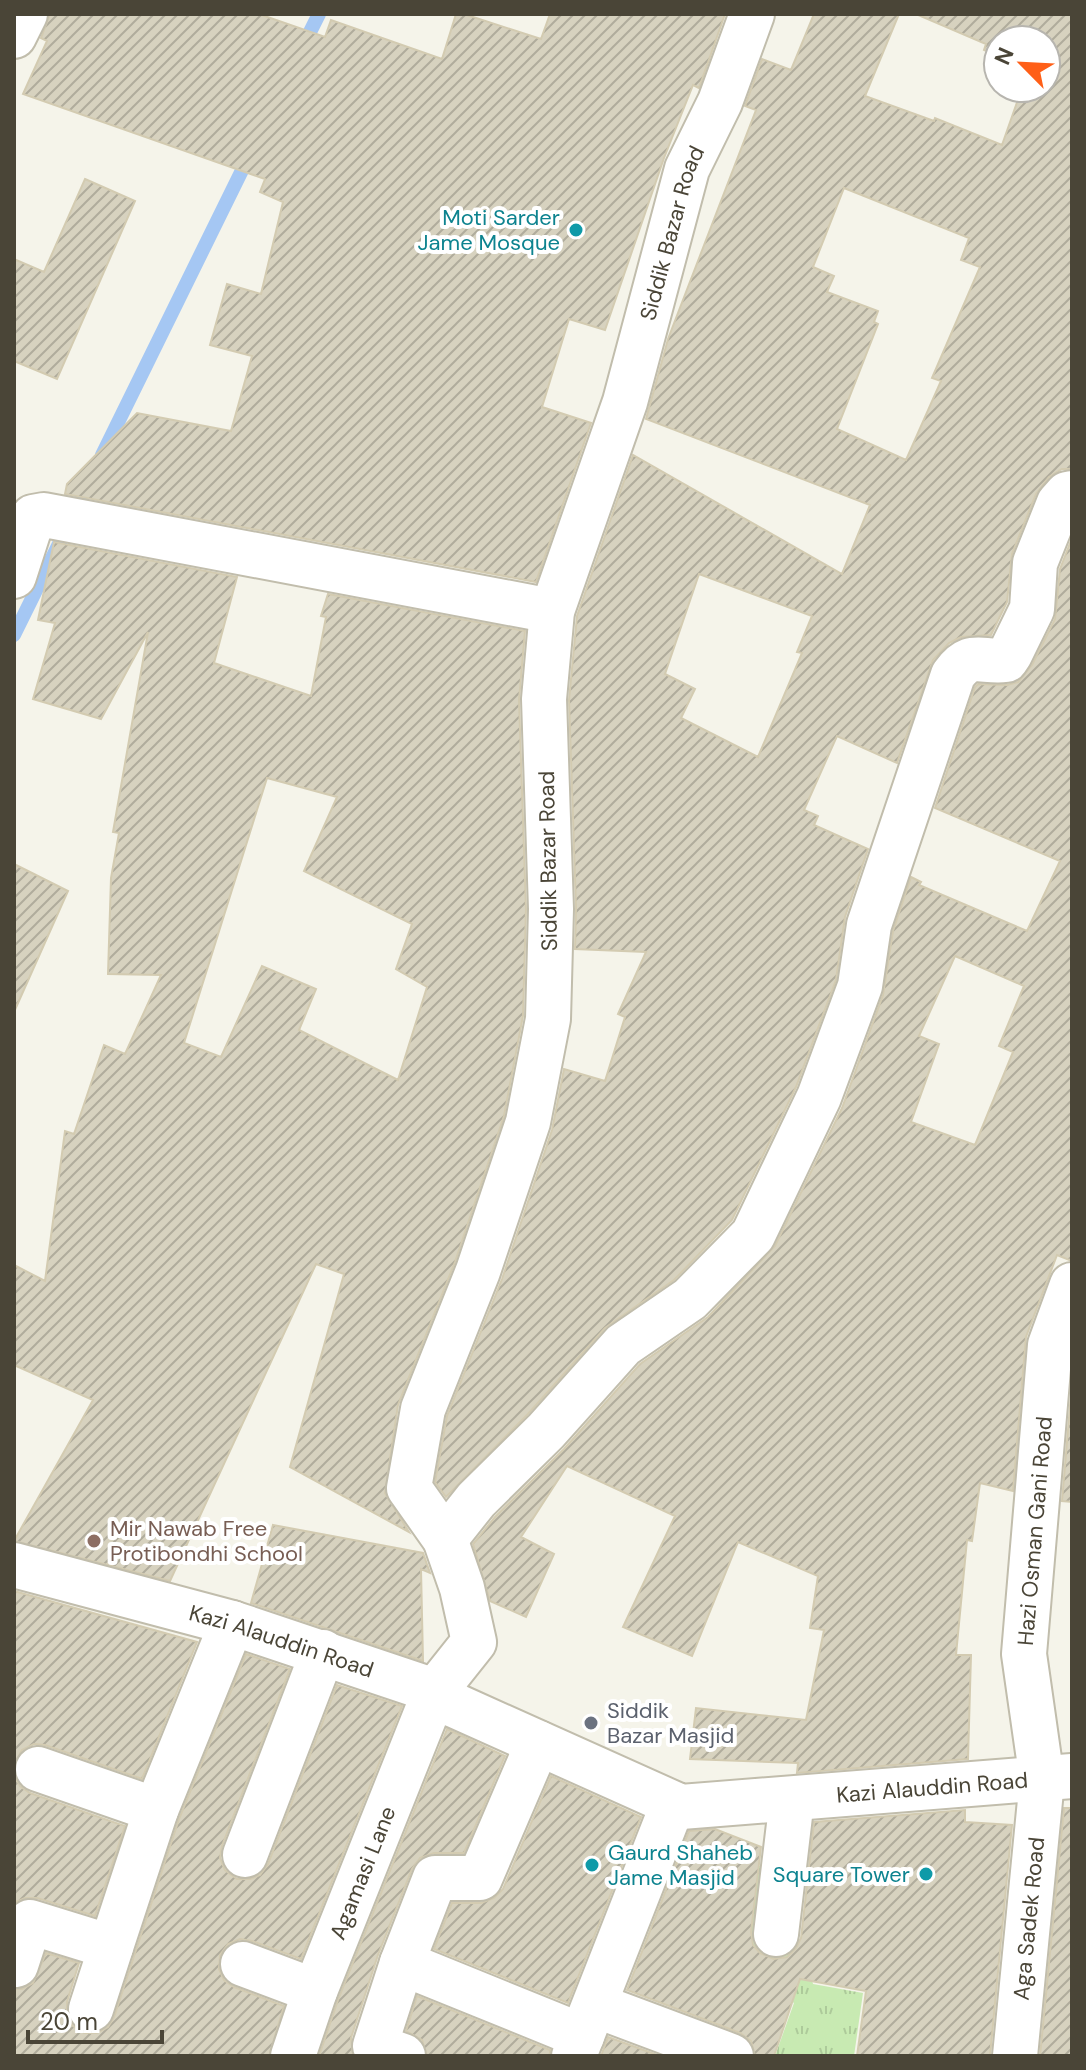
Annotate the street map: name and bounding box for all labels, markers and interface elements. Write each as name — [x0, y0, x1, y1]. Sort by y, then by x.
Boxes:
north arrow — [982, 24, 1062, 104]
text: N — [988, 43, 1021, 69]
street label: Siddik Bazar Road — [633, 141, 711, 324]
place label: Moti Sarder Jame Mosque — [418, 203, 560, 257]
marker: Moti Sarder Jame Mosque — [567, 221, 585, 239]
street label: Siddik Bazar Road — [532, 771, 564, 951]
street label: Hazi Osman Gani Road — [1010, 1415, 1058, 1647]
place label: Mir Nawab Free Protibondhi School — [110, 1514, 303, 1568]
marker: Mir Nawab Free Protibondhi School — [85, 1532, 103, 1550]
street label: Kazi Alauddin Road — [186, 1598, 377, 1684]
place label: Siddik Bazar Masjid — [607, 1696, 734, 1750]
marker: Siddik Bazar Masjid — [582, 1714, 600, 1732]
street label: Kazi Alauddin Road — [835, 1765, 1029, 1809]
street label: Agamasi Lane — [323, 1802, 402, 1944]
street label: Aga Sadek Road — [1006, 1836, 1051, 2002]
place label: Gaurd Shaheb Jame Masjid — [608, 1838, 753, 1892]
marker: Gaurd Shaheb Jame Masjid — [583, 1856, 601, 1874]
place label: Square Tower — [773, 1860, 910, 1889]
marker: Square Tower — [917, 1865, 935, 1883]
scale bar — [28, 1994, 162, 2044]
text: 20 m — [40, 2006, 98, 2037]

